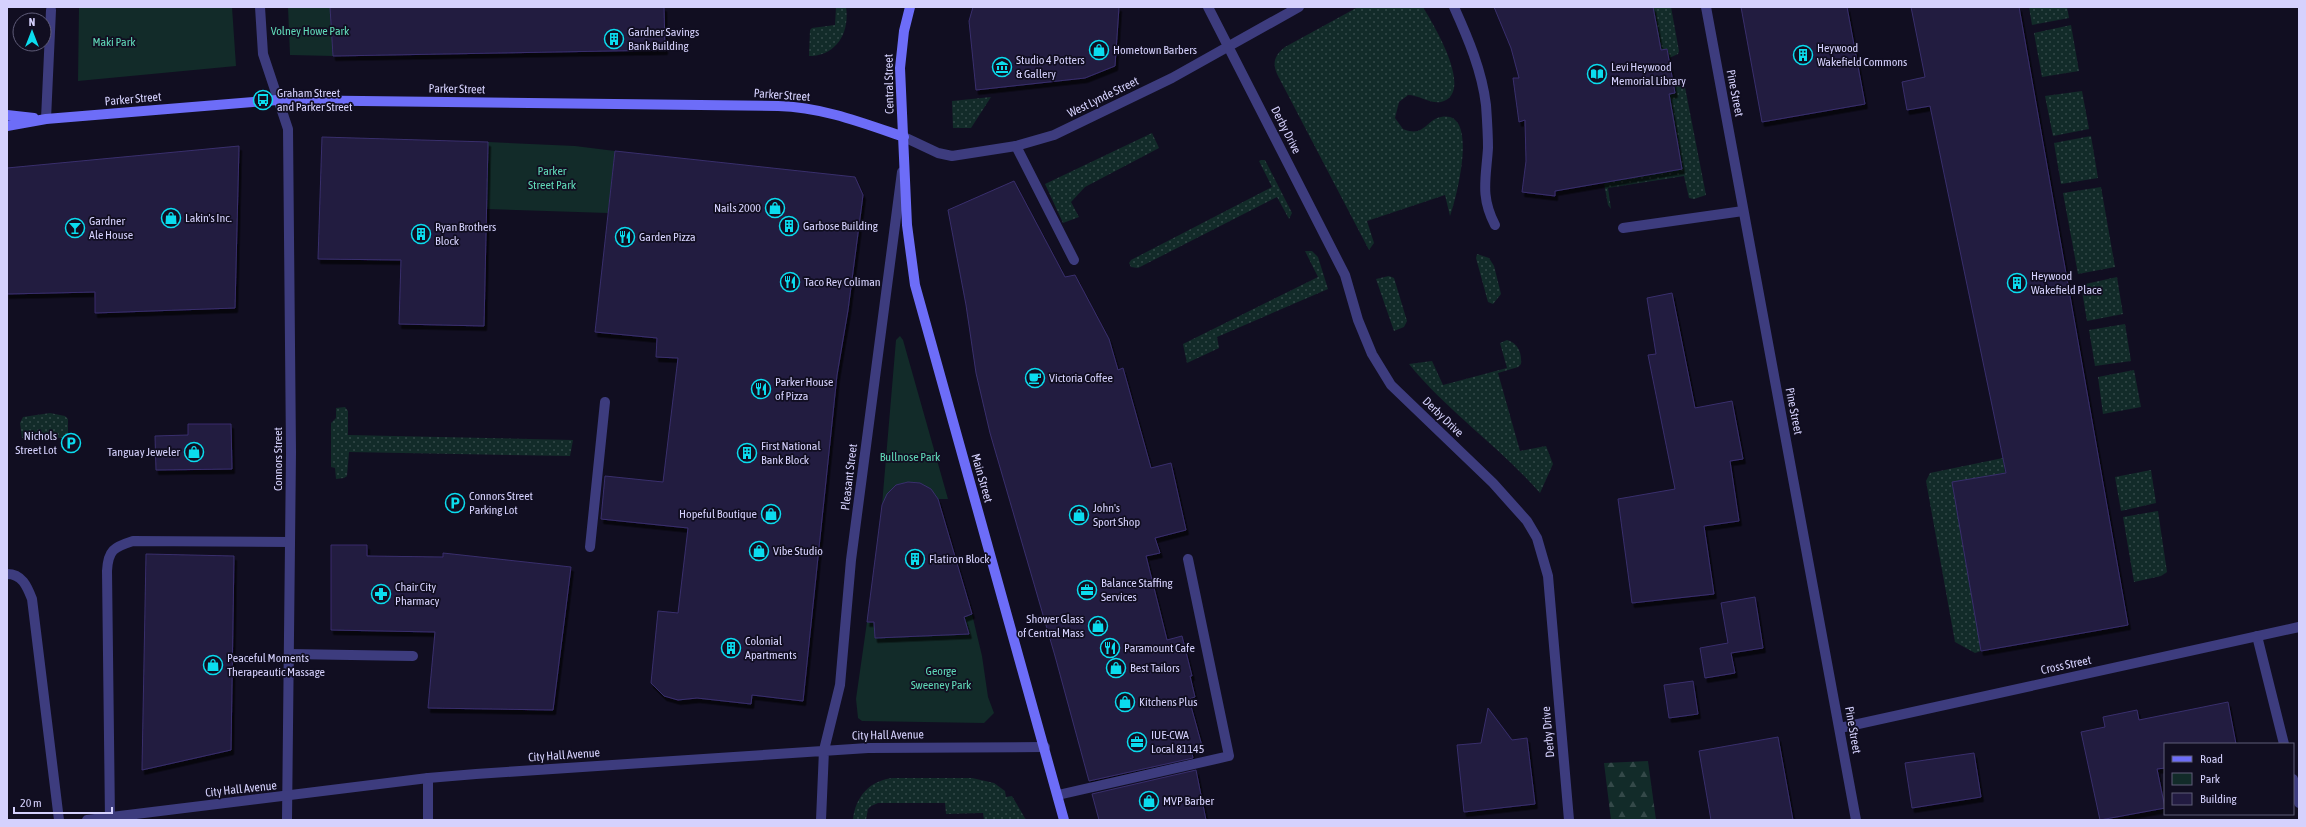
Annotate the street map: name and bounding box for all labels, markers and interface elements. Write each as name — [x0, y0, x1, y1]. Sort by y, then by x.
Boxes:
north arrow — [12, 12, 52, 52]
text: N — [29, 16, 35, 28]
park label: Volney Howe Park — [271, 24, 350, 38]
place label: Gardner Savings Bank Building — [628, 25, 699, 53]
building icon: Gardner Savings Bank Building — [603, 28, 625, 50]
park label: Maki Park — [93, 35, 136, 49]
shop icon: Hometown Barbers — [1088, 39, 1110, 61]
place label: Heywood Wakefield Commons — [1817, 41, 1907, 69]
place label: Hometown Barbers — [1113, 43, 1197, 57]
building icon: Heywood Wakefield Commons — [1792, 44, 1814, 66]
street label: Central Street — [881, 53, 897, 114]
place label: Studio 4 Potters & Gallery — [1016, 53, 1085, 81]
museum icon: Studio 4 Potters & Gallery — [991, 56, 1013, 78]
place label: Levi Heywood Memorial Library — [1611, 60, 1686, 88]
library icon: Levi Heywood Memorial Library — [1586, 63, 1608, 85]
street label: Pine Street — [1724, 68, 1747, 118]
street label: West Lynde Street — [1065, 74, 1141, 120]
street label: Parker Street — [428, 82, 486, 97]
place label: Graham Street and Parker Street — [277, 86, 353, 114]
street label: Parker Street — [753, 86, 811, 104]
bus stop icon: Graham Street and Parker Street — [252, 89, 274, 111]
street label: Parker Street — [104, 90, 162, 108]
street label: Derby Drive — [1268, 104, 1304, 156]
park label: Parker Street Park — [528, 164, 577, 192]
shop icon: Nails 2000 — [764, 197, 786, 219]
place label: Nails 2000 — [714, 201, 761, 215]
shop icon: Lakin's Inc. — [160, 207, 182, 229]
place label: Lakin's Inc. — [185, 211, 232, 225]
place label: Gardner Ale House — [89, 214, 133, 242]
building icon: Garbose Building — [778, 215, 800, 237]
bar icon: Gardner Ale House — [64, 217, 86, 239]
place label: Garbose Building — [803, 219, 879, 233]
place label: Ryan Brothers Block — [435, 220, 496, 248]
building icon: Ryan Brothers Block — [410, 223, 432, 245]
restaurant icon: Garden Pizza — [614, 226, 636, 248]
place label: Garden Pizza — [639, 230, 696, 244]
place label: Heywood Wakefield Place — [2031, 269, 2102, 297]
restaurant icon: Taco Rey Coliman — [779, 271, 801, 293]
building icon: Heywood Wakefield Place — [2006, 272, 2028, 294]
place label: Taco Rey Coliman — [804, 275, 881, 289]
cafe icon: Victoria Coffee — [1024, 367, 1046, 389]
place label: Victoria Coffee — [1049, 371, 1113, 385]
place label: Parker House of Pizza — [775, 375, 834, 403]
restaurant icon: Parker House of Pizza — [750, 378, 772, 400]
street label: Pine Street — [1783, 386, 1806, 436]
street label: Derby Drive — [1420, 394, 1466, 440]
street label: Connors Street — [271, 426, 285, 491]
place label: Nichols Street Lot — [15, 429, 58, 457]
parking icon: Nichols Street Lot — [60, 432, 82, 454]
place label: First National Bank Block — [761, 439, 821, 467]
shop icon: Tanguay Jeweler — [183, 441, 205, 463]
building icon: First National Bank Block — [736, 442, 758, 464]
street label: Pleasant Street — [838, 442, 860, 511]
place label: Tanguay Jeweler — [107, 445, 180, 459]
park label: Bullnose Park — [880, 450, 941, 464]
street label: Main Street — [968, 452, 996, 505]
place label: Connors Street Parking Lot — [469, 489, 534, 517]
parking icon: Connors Street Parking Lot — [444, 492, 466, 514]
place label: John's Sport Shop — [1093, 501, 1140, 529]
shop icon: Hopeful Boutique — [760, 503, 782, 525]
shop icon: John's Sport Shop — [1068, 504, 1090, 526]
place label: Hopeful Boutique — [679, 507, 757, 521]
shop icon: Vibe Studio — [748, 540, 770, 562]
place label: Vibe Studio — [773, 544, 823, 558]
building icon: Flatiron Block — [904, 548, 926, 570]
place label: Flatiron Block — [929, 552, 990, 566]
place label: Balance Staffing Services — [1101, 576, 1174, 604]
office icon: Balance Staffing Services — [1076, 579, 1098, 601]
place label: Chair City Pharmacy — [395, 580, 439, 608]
pharmacy icon: Chair City Pharmacy — [370, 583, 392, 605]
place label: Shower Glass of Central Mass — [1017, 612, 1084, 640]
shop icon: Shower Glass of Central Mass — [1087, 615, 1109, 637]
place label: Colonial Apartments — [745, 634, 797, 662]
building icon: Colonial Apartments — [720, 637, 742, 659]
restaurant icon: Paramount Cafe — [1099, 637, 1121, 659]
place label: Paramount Cafe — [1124, 641, 1195, 655]
place label: Peaceful Moments Therapeautic Massage — [227, 651, 325, 679]
street label: Cross Street — [2040, 653, 2093, 677]
shop icon: Peaceful Moments Therapeautic Massage — [202, 654, 224, 676]
shop icon: Best Tailors — [1105, 657, 1127, 679]
place label: Best Tailors — [1130, 661, 1180, 675]
park label: George Sweeney Park — [911, 664, 972, 692]
shop icon: Kitchens Plus — [1114, 691, 1136, 713]
place label: Kitchens Plus — [1139, 695, 1197, 709]
street label: Pine Street — [1842, 705, 1864, 755]
street label: Derby Drive — [1539, 706, 1557, 758]
street label: City Hall Avenue — [852, 727, 924, 743]
place label: IUE-CWA Local 81145 — [1151, 728, 1204, 756]
office icon: IUE-CWA Local 81145 — [1126, 731, 1148, 753]
legend — [2164, 743, 2294, 815]
street label: City Hall Avenue — [528, 746, 600, 764]
text: Road — [2200, 752, 2223, 766]
text: Park — [2200, 772, 2221, 786]
street label: City Hall Avenue — [204, 778, 278, 800]
scale bar — [14, 789, 112, 815]
shop icon: MVP Barber — [1138, 790, 1160, 812]
text: Building — [2200, 792, 2238, 806]
place label: MVP Barber — [1163, 794, 1214, 808]
text: 20 m — [20, 796, 42, 810]

